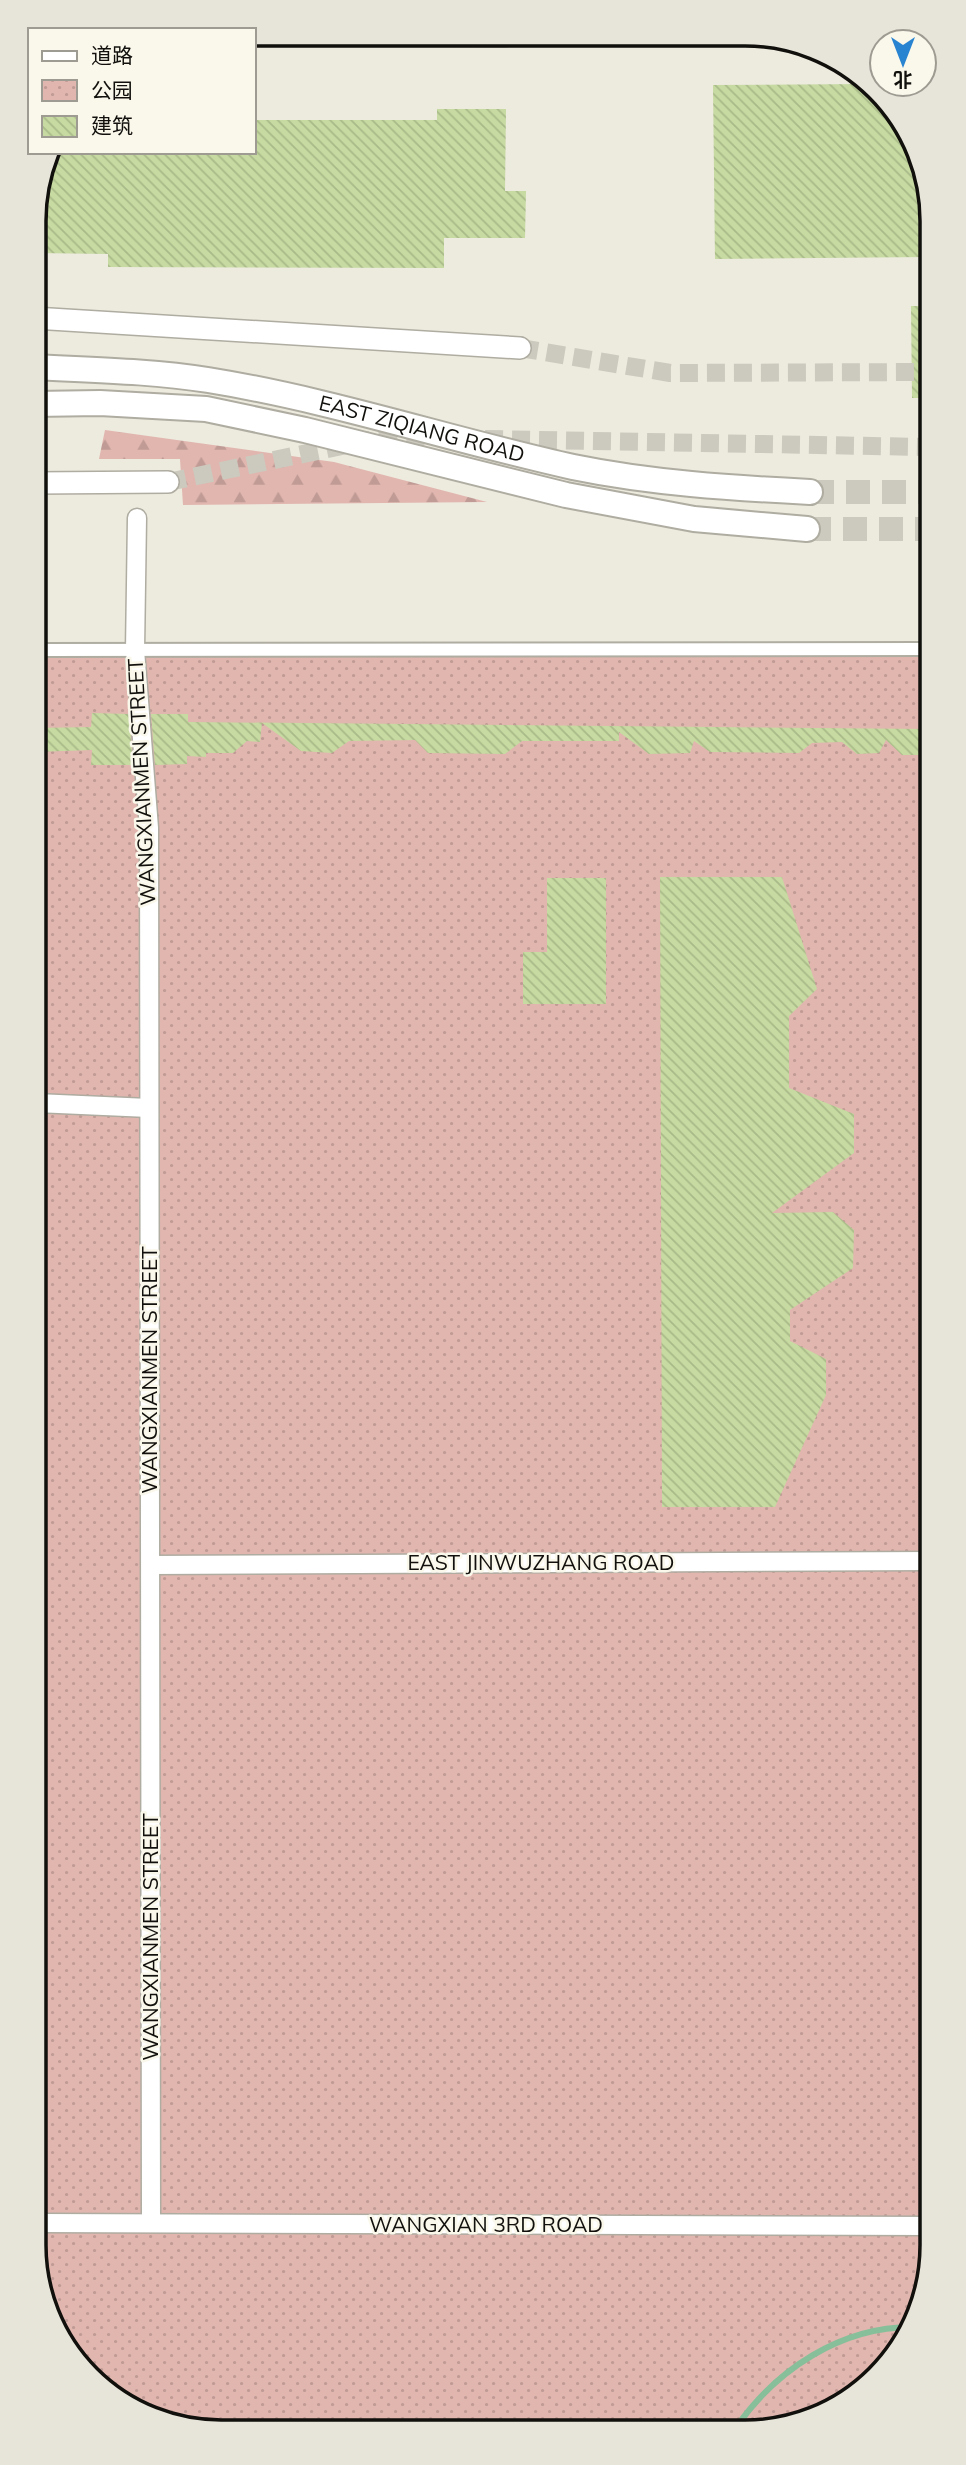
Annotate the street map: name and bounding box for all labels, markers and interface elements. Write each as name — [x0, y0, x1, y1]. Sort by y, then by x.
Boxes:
legend — [28, 28, 256, 154]
north arrow — [868, 28, 938, 98]
text: 道路 — [91, 42, 133, 68]
text: 北 — [893, 68, 913, 92]
text: 公园 — [91, 77, 133, 103]
text: 建筑 — [91, 112, 133, 138]
street label: EAST ZIQIANG ROAD — [317, 389, 528, 467]
street label: WANGXIANMEN STREET — [122, 658, 160, 906]
street label: WANGXIANMEN STREET — [136, 1246, 162, 1494]
street label: EAST JINWUZHANG ROAD — [407, 1549, 675, 1575]
street label: WANGXIANMEN STREET — [137, 1813, 163, 2061]
street label: WANGXIAN 3RD ROAD — [369, 2211, 603, 2237]

